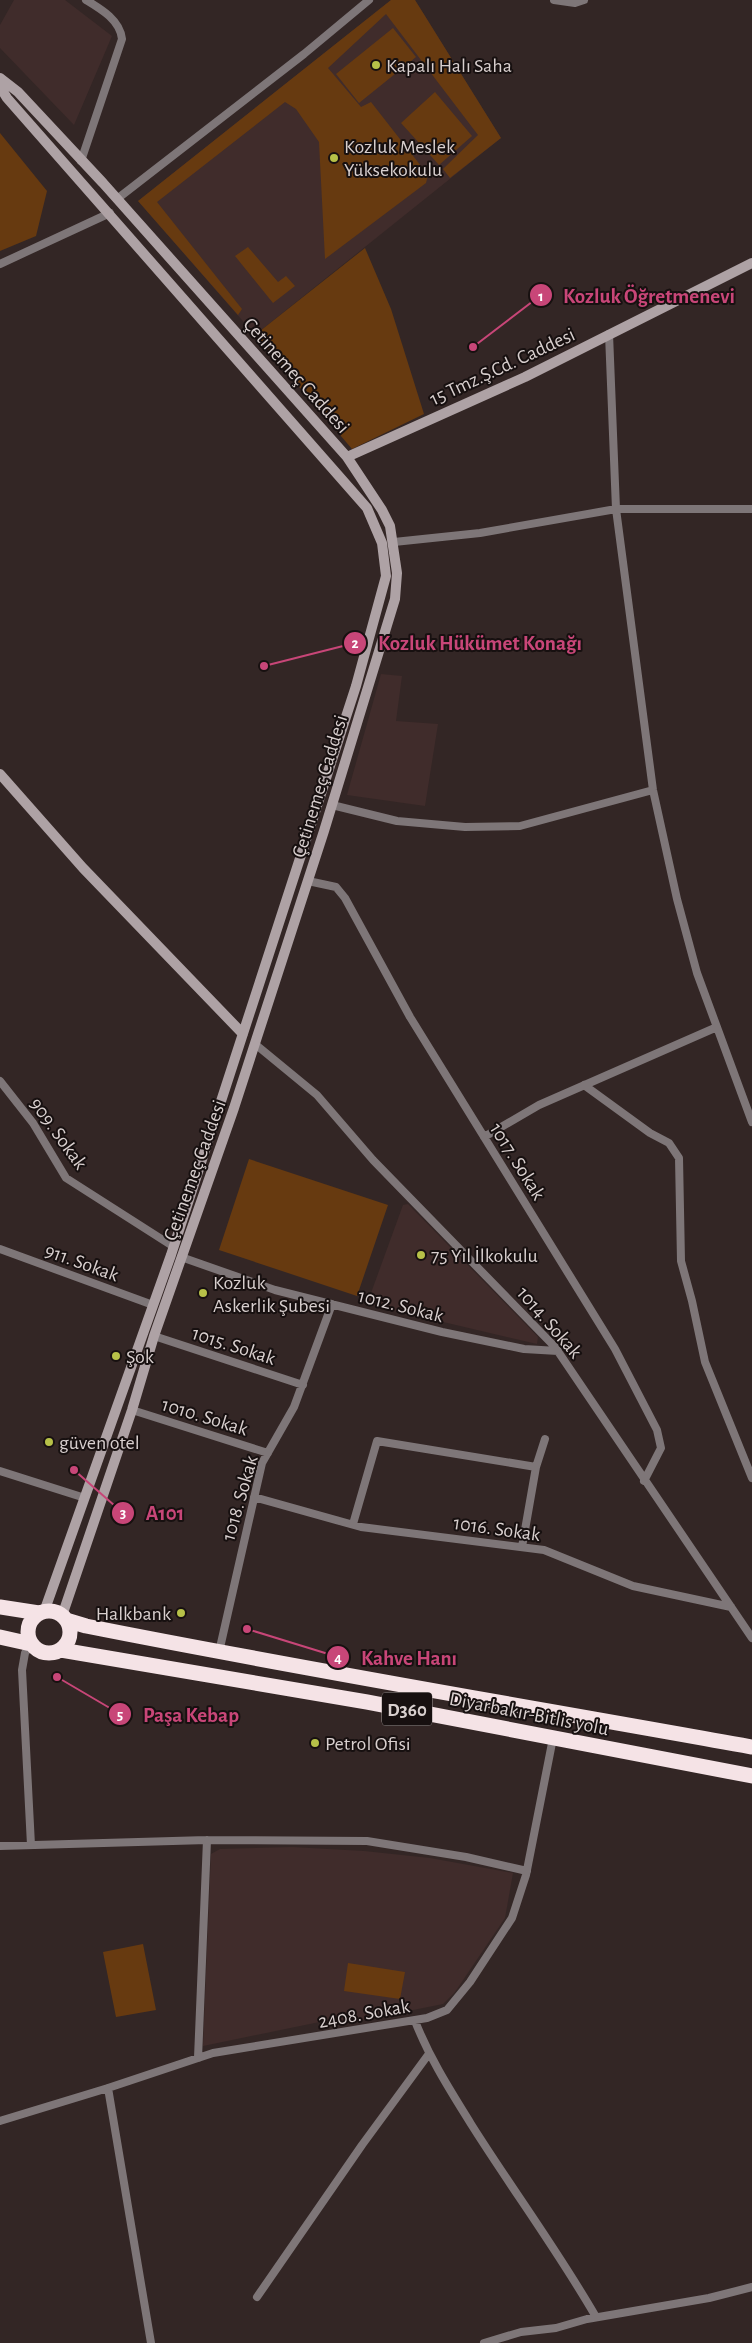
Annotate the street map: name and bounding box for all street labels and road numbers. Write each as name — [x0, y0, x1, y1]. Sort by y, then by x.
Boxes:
street label: Çetinemeç Caddesi — [239, 314, 353, 437]
street label: 15 Tmz.Ş.Cd. Caddesi — [427, 324, 578, 409]
street label: Çetinemeç Caddesi — [289, 713, 351, 860]
street label: 909. Sokak — [26, 1094, 91, 1173]
street label: Çetinemeç Caddesi — [160, 1097, 230, 1243]
street label: 1017. Sokak — [486, 1120, 549, 1204]
street label: 911. Sokak — [42, 1240, 121, 1286]
street label: 1014. Sokak — [513, 1283, 586, 1362]
street label: 1012. Sokak — [356, 1286, 446, 1326]
street label: 1015. Sokak — [189, 1323, 278, 1369]
street label: 1010. Sokak — [159, 1394, 250, 1439]
street label: 1018. Sokak — [218, 1453, 262, 1543]
street label: 1016. Sokak — [452, 1513, 542, 1545]
street label: Diyarbakır-Bitlis yolu — [447, 1689, 610, 1739]
road number: D360 — [382, 1692, 432, 1726]
street label: 2408. Sokak — [317, 1996, 412, 2032]

